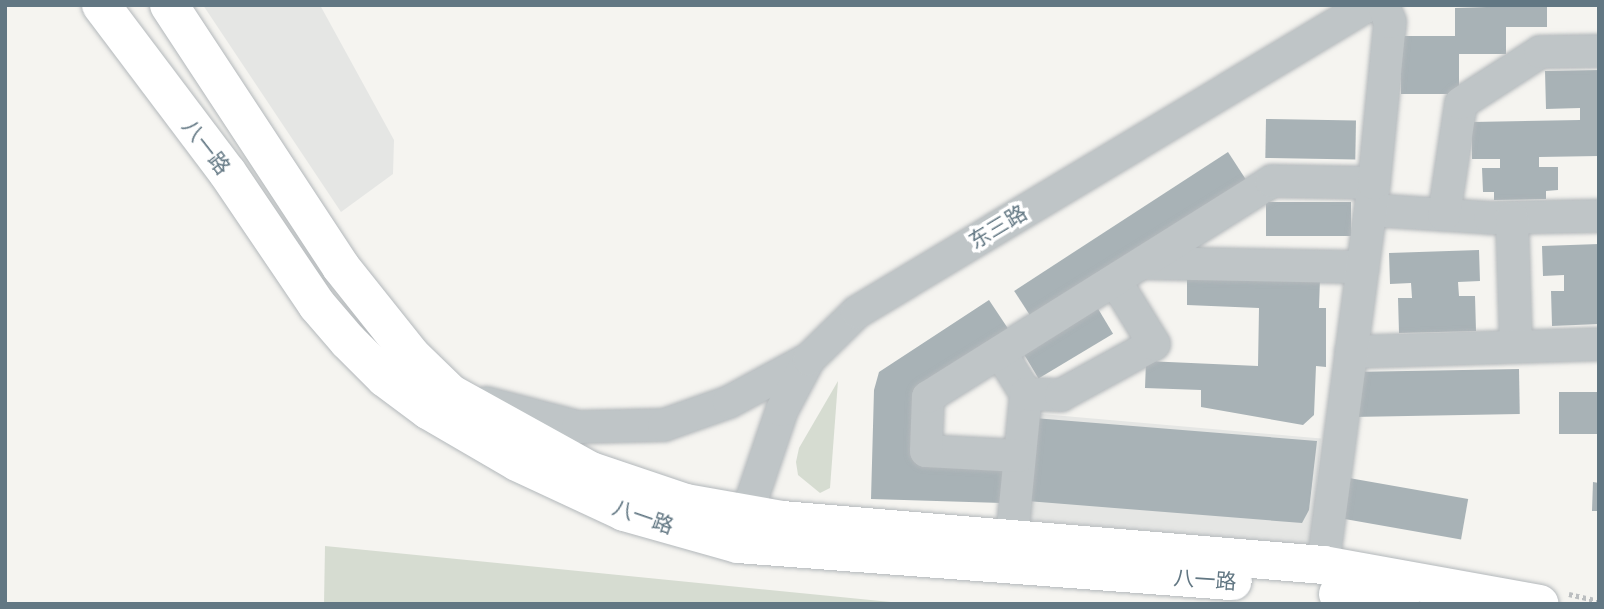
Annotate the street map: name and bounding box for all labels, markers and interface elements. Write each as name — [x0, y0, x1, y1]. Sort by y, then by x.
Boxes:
street label: 八一路 — [177, 114, 235, 180]
street label: 东三路 — [965, 200, 1031, 254]
street label: 八一路 — [609, 495, 677, 539]
street label: 八一路 — [1173, 565, 1237, 595]

